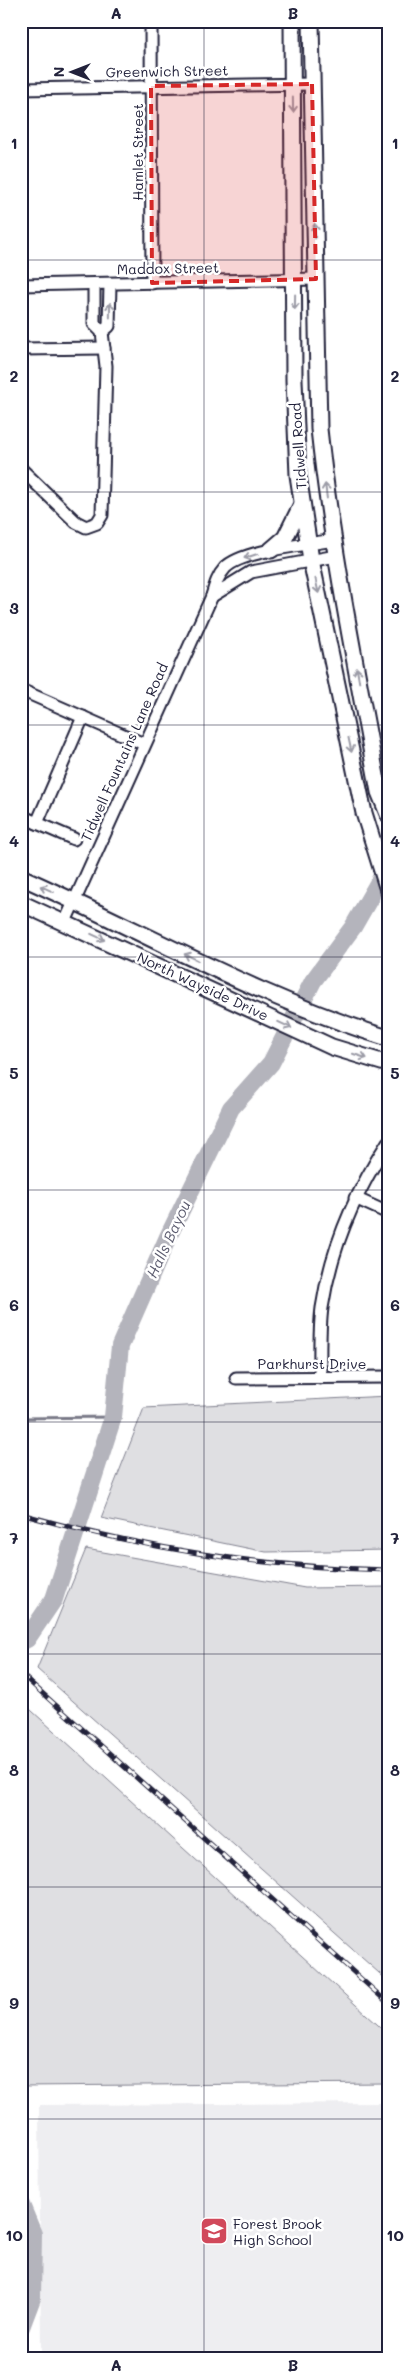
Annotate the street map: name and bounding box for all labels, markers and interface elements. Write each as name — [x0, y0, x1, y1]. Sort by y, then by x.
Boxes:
text: A — [110, 2, 122, 23]
text: B — [288, 2, 298, 23]
north arrow — [48, 48, 98, 98]
street label: Greenwich Street — [105, 60, 229, 82]
text: N — [49, 67, 68, 77]
one-way arrow — [288, 96, 298, 113]
street label: Hamlet Street — [128, 103, 147, 201]
text: 1 — [10, 132, 18, 153]
text: 1 — [391, 132, 399, 153]
one-way arrow — [310, 223, 320, 239]
street label: Maddox Street — [117, 258, 219, 278]
one-way arrow — [290, 294, 299, 310]
one-way arrow — [105, 302, 114, 318]
text: 2 — [10, 365, 19, 386]
text: 2 — [391, 365, 400, 386]
street label: Tidwell Road — [285, 402, 311, 490]
one-way arrow — [321, 484, 331, 500]
one-way arrow — [243, 551, 259, 561]
one-way arrow — [312, 577, 322, 593]
text: 3 — [9, 597, 19, 618]
text: 3 — [390, 597, 400, 618]
street label: Tidwell Fountains Lane Road — [76, 660, 172, 844]
one-way arrow — [352, 668, 362, 684]
one-way arrow — [346, 736, 355, 752]
text: 4 — [9, 830, 19, 851]
text: 4 — [390, 830, 400, 851]
one-way arrow — [40, 883, 55, 893]
one-way arrow — [90, 932, 105, 942]
street label: North Wayside Drive — [134, 947, 272, 1025]
one-way arrow — [184, 951, 199, 961]
one-way arrow — [277, 1021, 292, 1031]
one-way arrow — [352, 1051, 368, 1061]
text: 5 — [9, 1062, 19, 1083]
text: 5 — [390, 1062, 400, 1083]
water label: Halls Bayou — [141, 1197, 195, 1281]
text: 6 — [9, 1294, 19, 1315]
text: 6 — [390, 1294, 400, 1315]
street label: Parkhurst Drive — [258, 1354, 366, 1373]
text: 7 — [10, 1527, 19, 1548]
text: 7 — [391, 1527, 400, 1548]
text: 8 — [9, 1759, 19, 1780]
text: 8 — [390, 1759, 400, 1780]
text: 9 — [9, 1992, 19, 2013]
text: 9 — [390, 1992, 400, 2013]
place label: Forest Brook High School — [233, 2214, 322, 2249]
school or university icon: Forest Brook High School — [199, 2216, 229, 2246]
text: 10 — [5, 2224, 23, 2245]
text: 10 — [386, 2224, 404, 2245]
text: A — [110, 2354, 122, 2375]
text: B — [288, 2354, 298, 2375]

